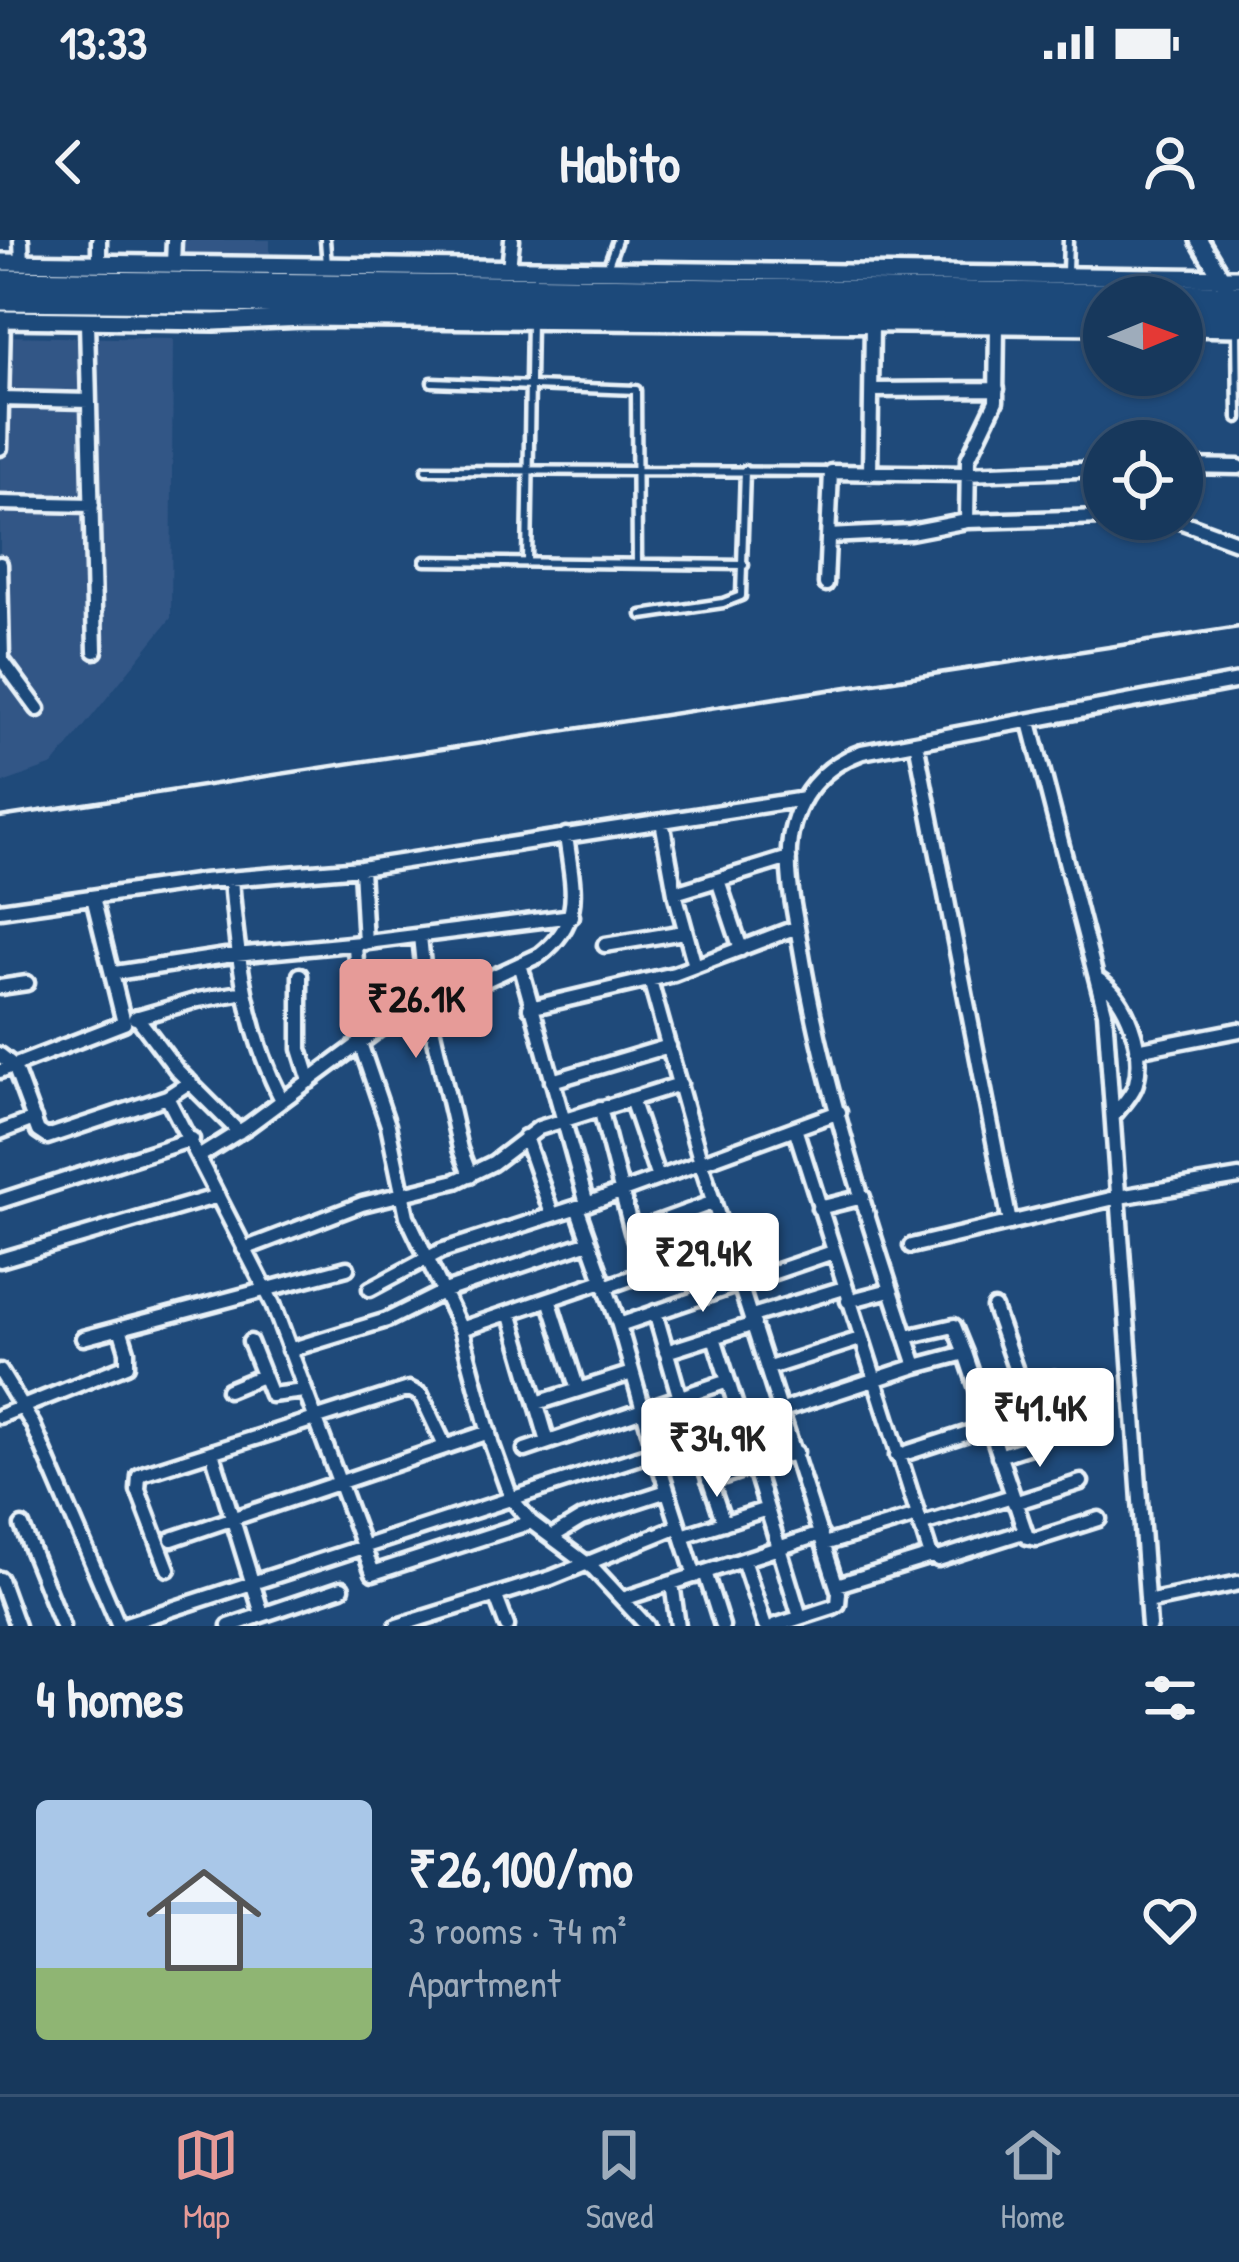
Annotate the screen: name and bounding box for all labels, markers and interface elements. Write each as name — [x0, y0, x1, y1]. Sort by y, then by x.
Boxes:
text: 13:33 — [60, 12, 147, 73]
text: Habito — [559, 126, 680, 199]
icon: back — [36, 129, 102, 195]
icon: person — [1137, 129, 1203, 195]
north arrow — [1083, 276, 1203, 396]
map controls — [1083, 276, 1203, 540]
button: locate — [1083, 420, 1203, 540]
pin: ₹26.1K — [318, 959, 514, 1061]
text: ₹26.1K — [366, 971, 466, 1024]
pin: ₹29.4K — [605, 1213, 801, 1315]
text: ₹29.4K — [654, 1225, 752, 1278]
pin: ₹41.4K — [942, 1368, 1138, 1470]
text: ₹41.4K — [993, 1380, 1087, 1433]
pin: ₹34.9K — [619, 1398, 815, 1500]
text: ₹34.9K — [668, 1410, 766, 1463]
text: 4 homes — [36, 1664, 183, 1733]
icon: filters — [1137, 1665, 1203, 1731]
text: ₹26,100/mo — [408, 1834, 633, 1903]
icon: home — [132, 1848, 276, 1992]
icon: heart — [1137, 1887, 1203, 1953]
text: 3 rooms · 74 m² — [408, 1903, 627, 1956]
text: Apartment — [408, 1956, 561, 2009]
tab: Map — [173, 2122, 239, 2238]
tab: Saved — [586, 2122, 653, 2238]
tab: Home — [1000, 2122, 1066, 2238]

